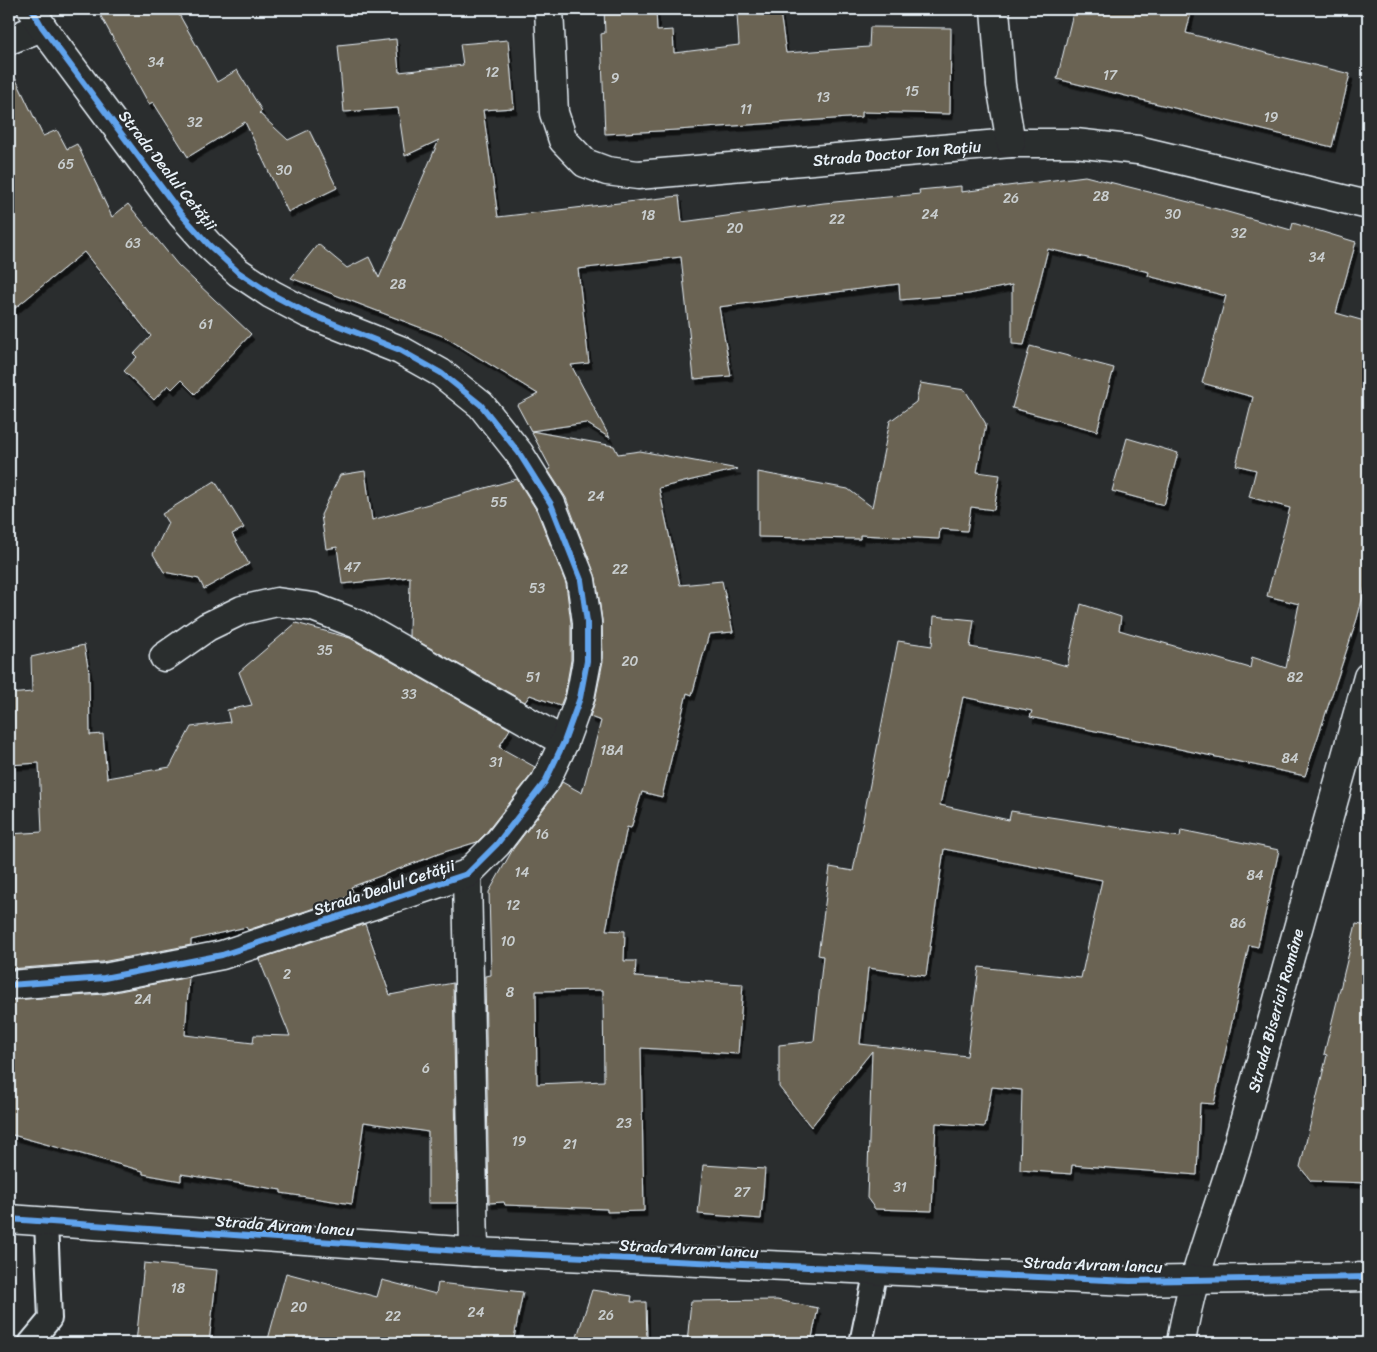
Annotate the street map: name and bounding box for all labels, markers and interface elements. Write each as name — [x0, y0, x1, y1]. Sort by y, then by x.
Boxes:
house number: 34 — [148, 50, 164, 75]
house number: 12 — [485, 60, 499, 85]
house number: 17 — [1103, 63, 1118, 88]
house number: 9 — [611, 66, 620, 91]
house number: 15 — [905, 79, 920, 104]
house number: 13 — [816, 85, 830, 110]
house number: 11 — [740, 97, 752, 122]
street label: Strada Dealul Cetății — [111, 103, 225, 238]
house number: 19 — [1264, 105, 1279, 130]
house number: 32 — [187, 110, 203, 135]
street label: Strada Doctor Ion Rațiu — [812, 132, 983, 175]
house number: 65 — [58, 152, 75, 177]
house number: 30 — [276, 158, 292, 183]
house number: 28 — [1093, 184, 1110, 209]
house number: 26 — [1003, 186, 1019, 211]
house number: 24 — [922, 202, 939, 227]
house number: 30 — [1165, 202, 1181, 227]
house number: 18 — [641, 203, 656, 228]
house number: 22 — [829, 207, 845, 232]
house number: 20 — [727, 216, 744, 241]
house number: 32 — [1231, 221, 1247, 246]
house number: 63 — [125, 231, 141, 256]
house number: 34 — [1309, 245, 1325, 270]
house number: 28 — [390, 272, 407, 297]
house number: 61 — [199, 312, 213, 337]
house number: 24 — [588, 484, 605, 509]
house number: 55 — [490, 490, 508, 515]
house number: 47 — [344, 555, 361, 580]
house number: 22 — [612, 557, 628, 582]
house number: 53 — [529, 576, 545, 601]
house number: 35 — [317, 638, 334, 663]
house number: 20 — [622, 649, 639, 674]
house number: 51 — [526, 665, 540, 690]
house number: 82 — [1287, 665, 1303, 690]
house number: 33 — [401, 682, 417, 707]
house number: 18A — [600, 738, 624, 763]
house number: 84 — [1281, 746, 1299, 771]
house number: 31 — [489, 750, 503, 775]
house number: 16 — [535, 822, 549, 847]
street label: Strada Dealul Cetății — [310, 851, 459, 924]
house number: 14 — [515, 860, 530, 885]
house number: 84 — [1246, 863, 1264, 888]
house number: 12 — [506, 893, 520, 918]
house number: 86 — [1230, 911, 1246, 936]
street label: Strada Bisericii Române — [1239, 925, 1312, 1096]
house number: 10 — [501, 929, 516, 954]
house number: 2 — [283, 962, 291, 987]
house number: 8 — [506, 980, 515, 1005]
house number: 2A — [134, 987, 152, 1012]
house number: 6 — [422, 1056, 430, 1081]
house number: 23 — [616, 1111, 632, 1136]
house number: 19 — [512, 1129, 527, 1154]
house number: 21 — [563, 1132, 577, 1157]
house number: 31 — [893, 1175, 907, 1200]
house number: 27 — [734, 1180, 751, 1205]
street label: Strada Avram Iancu — [214, 1206, 356, 1245]
street label: Strada Avram Iancu — [619, 1230, 760, 1267]
street label: Strada Avram Iancu — [1023, 1248, 1164, 1281]
house number: 18 — [171, 1276, 186, 1301]
house number: 20 — [291, 1295, 308, 1320]
house number: 24 — [468, 1300, 485, 1325]
house number: 26 — [598, 1303, 614, 1328]
house number: 22 — [385, 1304, 401, 1329]

